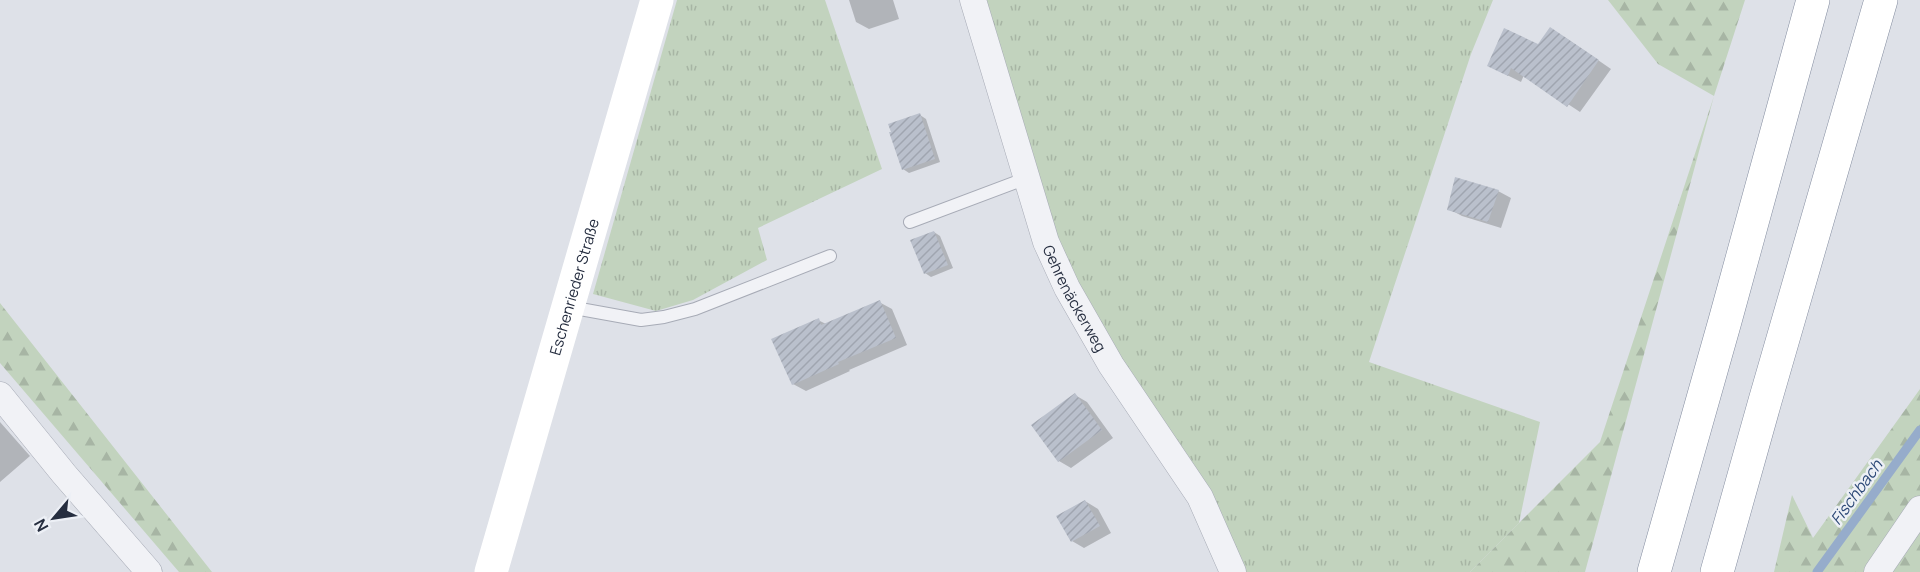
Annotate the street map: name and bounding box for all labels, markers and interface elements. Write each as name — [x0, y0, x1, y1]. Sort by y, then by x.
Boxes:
street label: Eschenrieder Straße — [544, 216, 604, 358]
street label: Gehrenäckerweg — [1038, 241, 1112, 355]
water label: Fischbach — [1825, 455, 1887, 529]
north arrow — [24, 488, 84, 548]
text: N — [28, 515, 53, 536]

